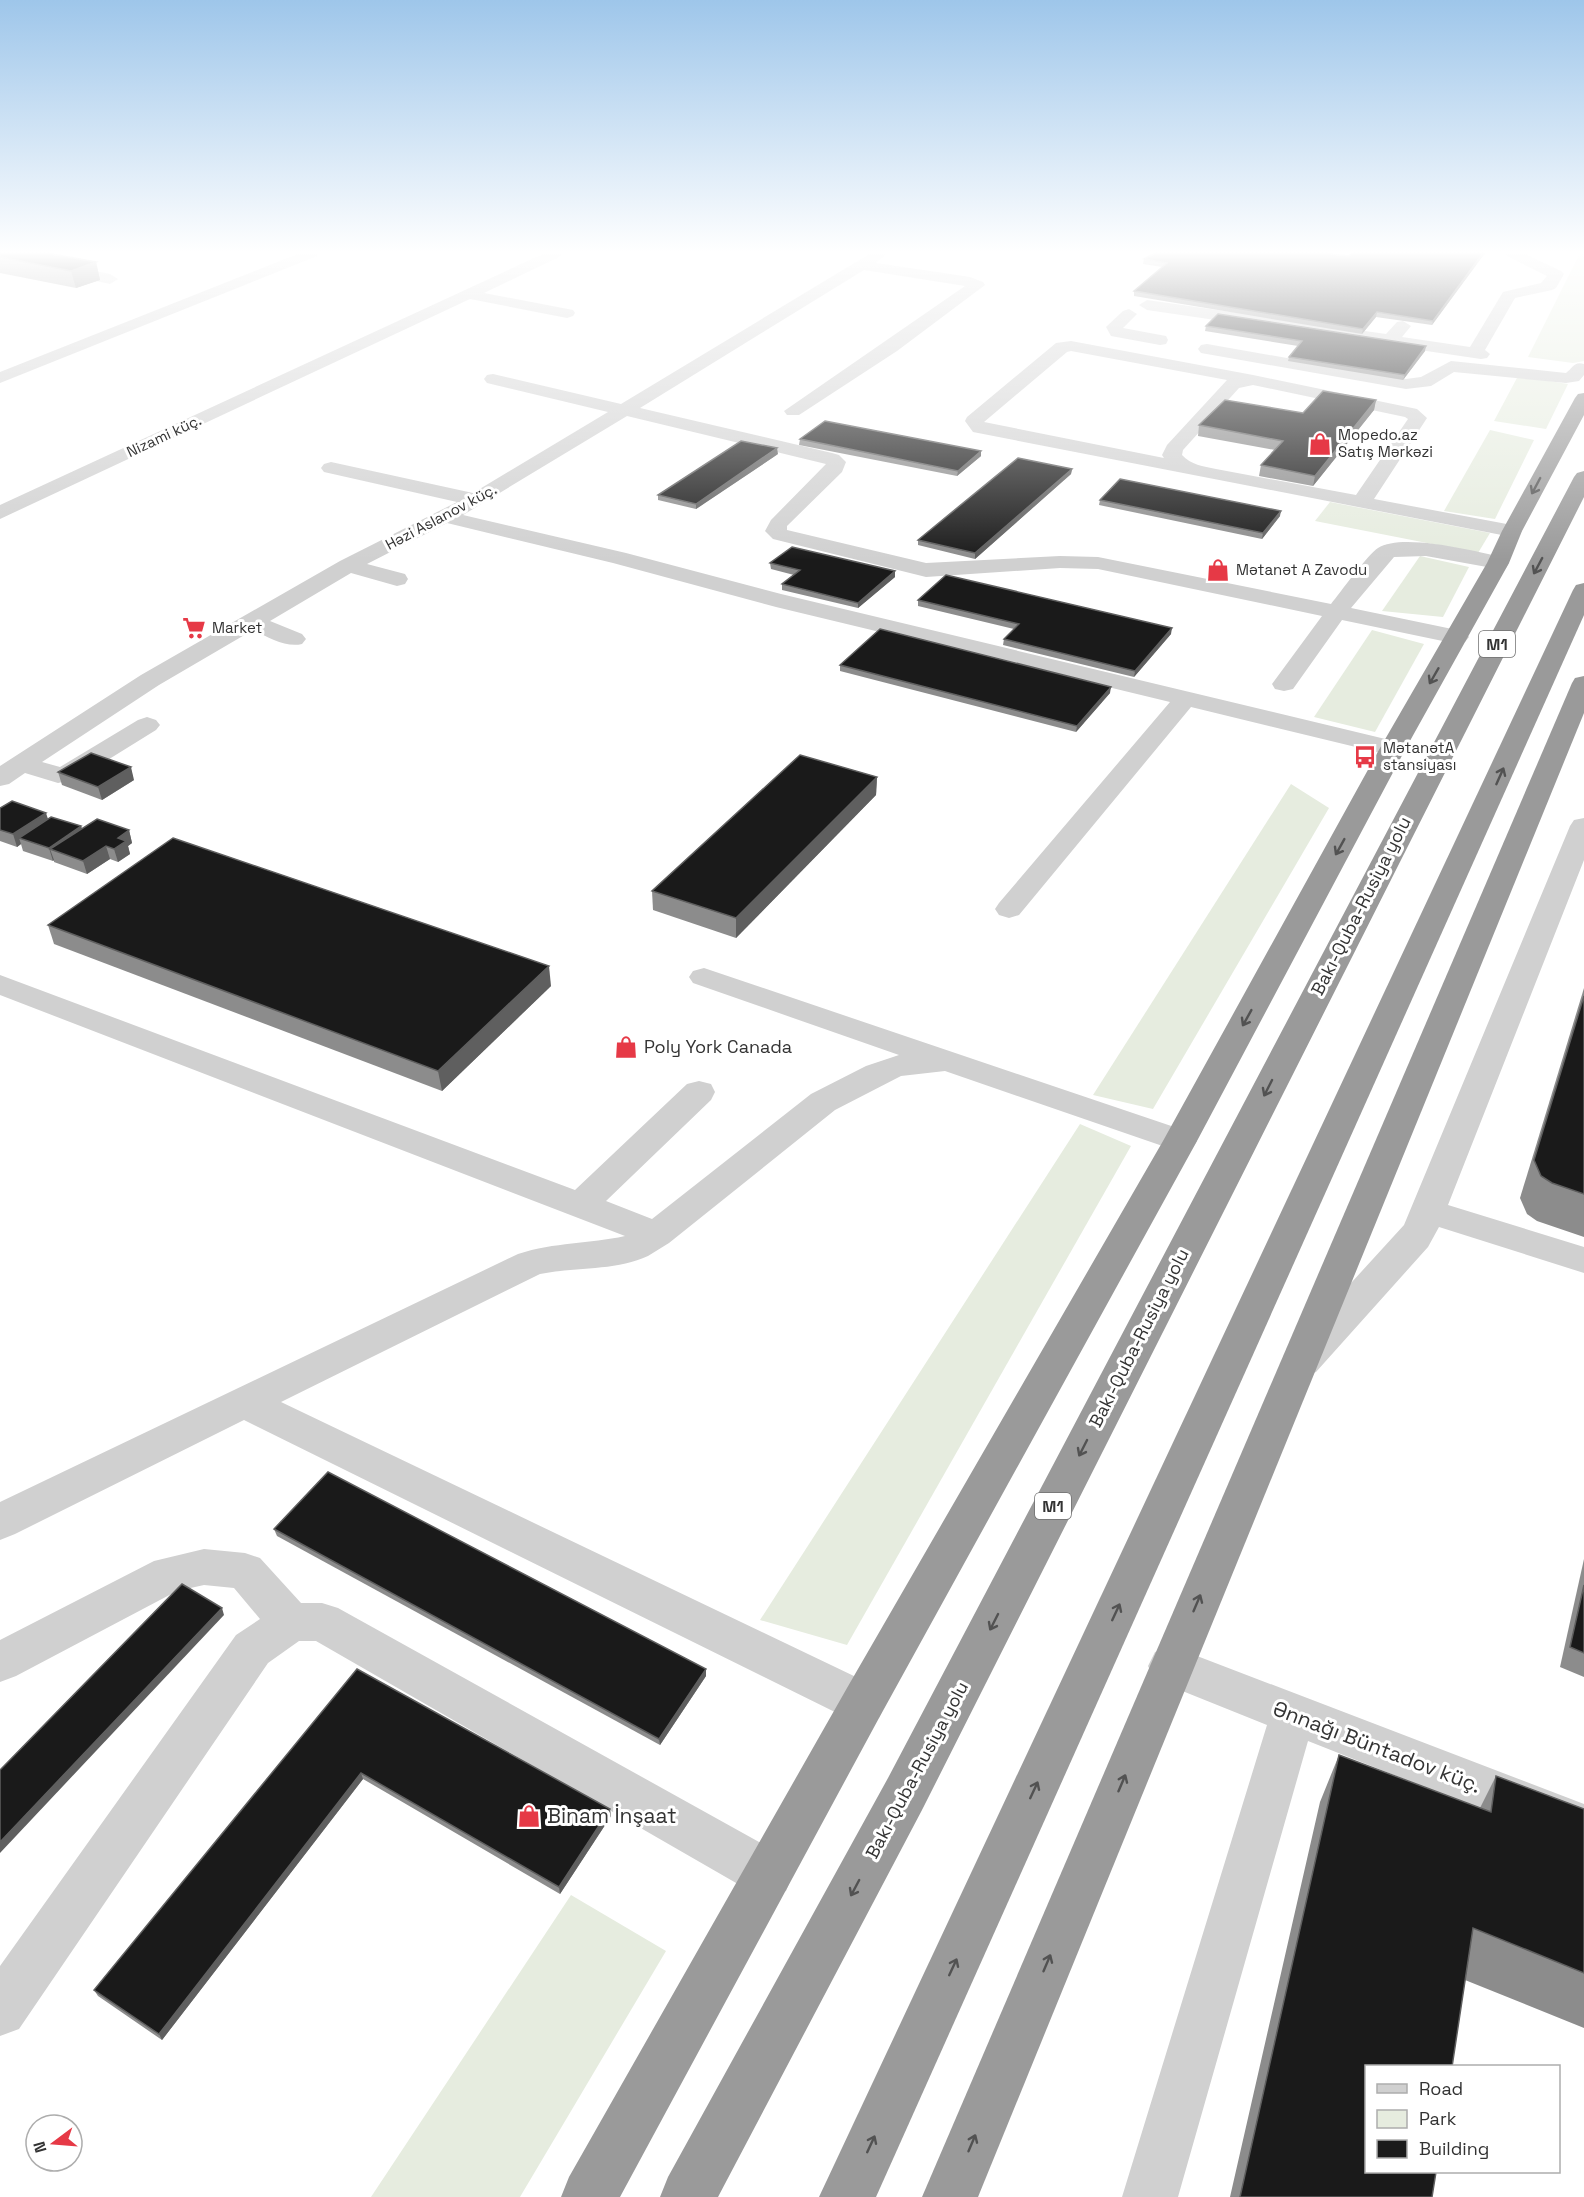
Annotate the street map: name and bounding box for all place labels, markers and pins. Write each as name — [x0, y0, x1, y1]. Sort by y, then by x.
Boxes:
place label: Mopedo.az Satış Mərkəzi — [1338, 425, 1433, 461]
shop icon: Mopedo.az Satış Mərkəzi — [1307, 431, 1333, 457]
shop icon: Mətanət A Zavodu — [1205, 557, 1231, 583]
place label: Mətanət A Zavodu — [1236, 560, 1367, 579]
supermarket icon: Market — [181, 615, 207, 641]
place label: Market — [212, 618, 263, 637]
place label: MətanətA stansiyası — [1383, 738, 1456, 774]
bus stop icon: MətanətA stansiyası — [1352, 744, 1378, 770]
shop icon: Poly York Canada — [613, 1034, 639, 1060]
place label: Poly York Canada — [644, 1035, 792, 1058]
place label: Binam İnşaat — [547, 1802, 677, 1829]
shop icon: Binam İnşaat — [516, 1803, 542, 1829]

